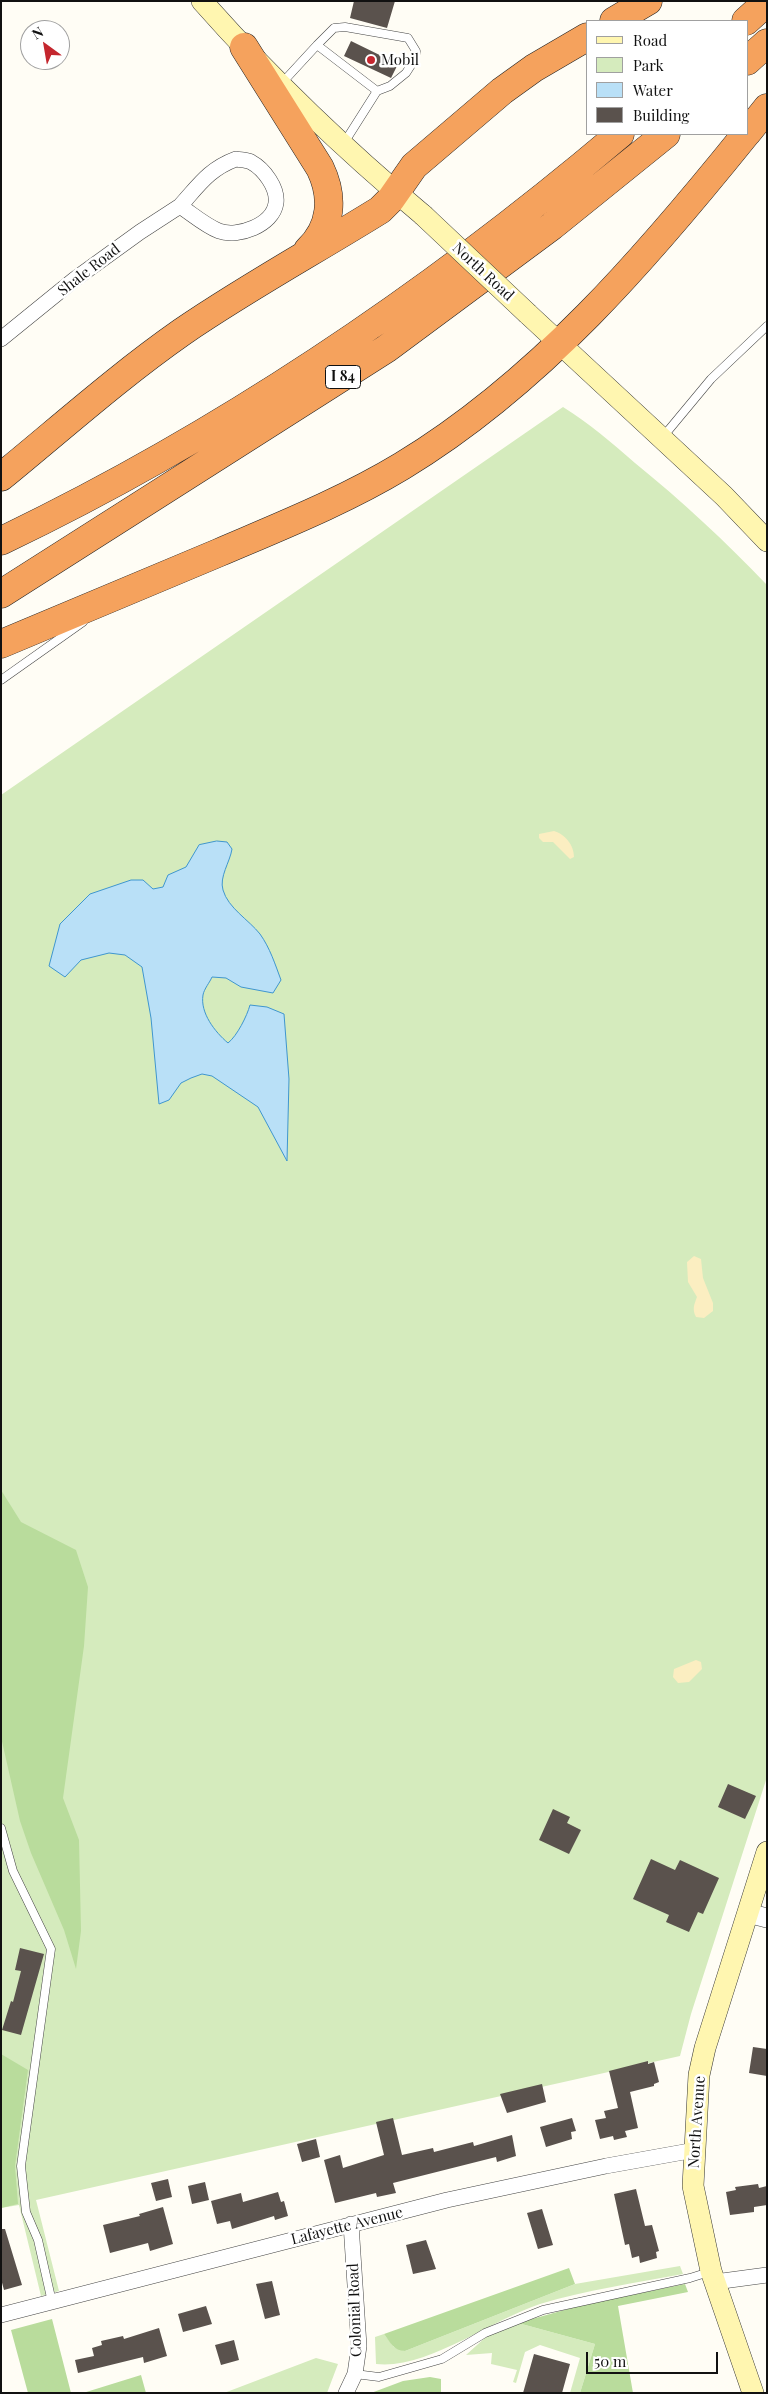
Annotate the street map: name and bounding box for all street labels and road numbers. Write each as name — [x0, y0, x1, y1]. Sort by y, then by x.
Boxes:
street label: North Road — [449, 239, 517, 305]
street label: Shale Road — [54, 240, 124, 300]
road number: I 84 — [326, 366, 360, 388]
street label: North Avenue — [685, 2075, 709, 2169]
street label: Lafayette Avenue — [289, 2203, 405, 2249]
street label: Colonial Road — [344, 2263, 366, 2357]

